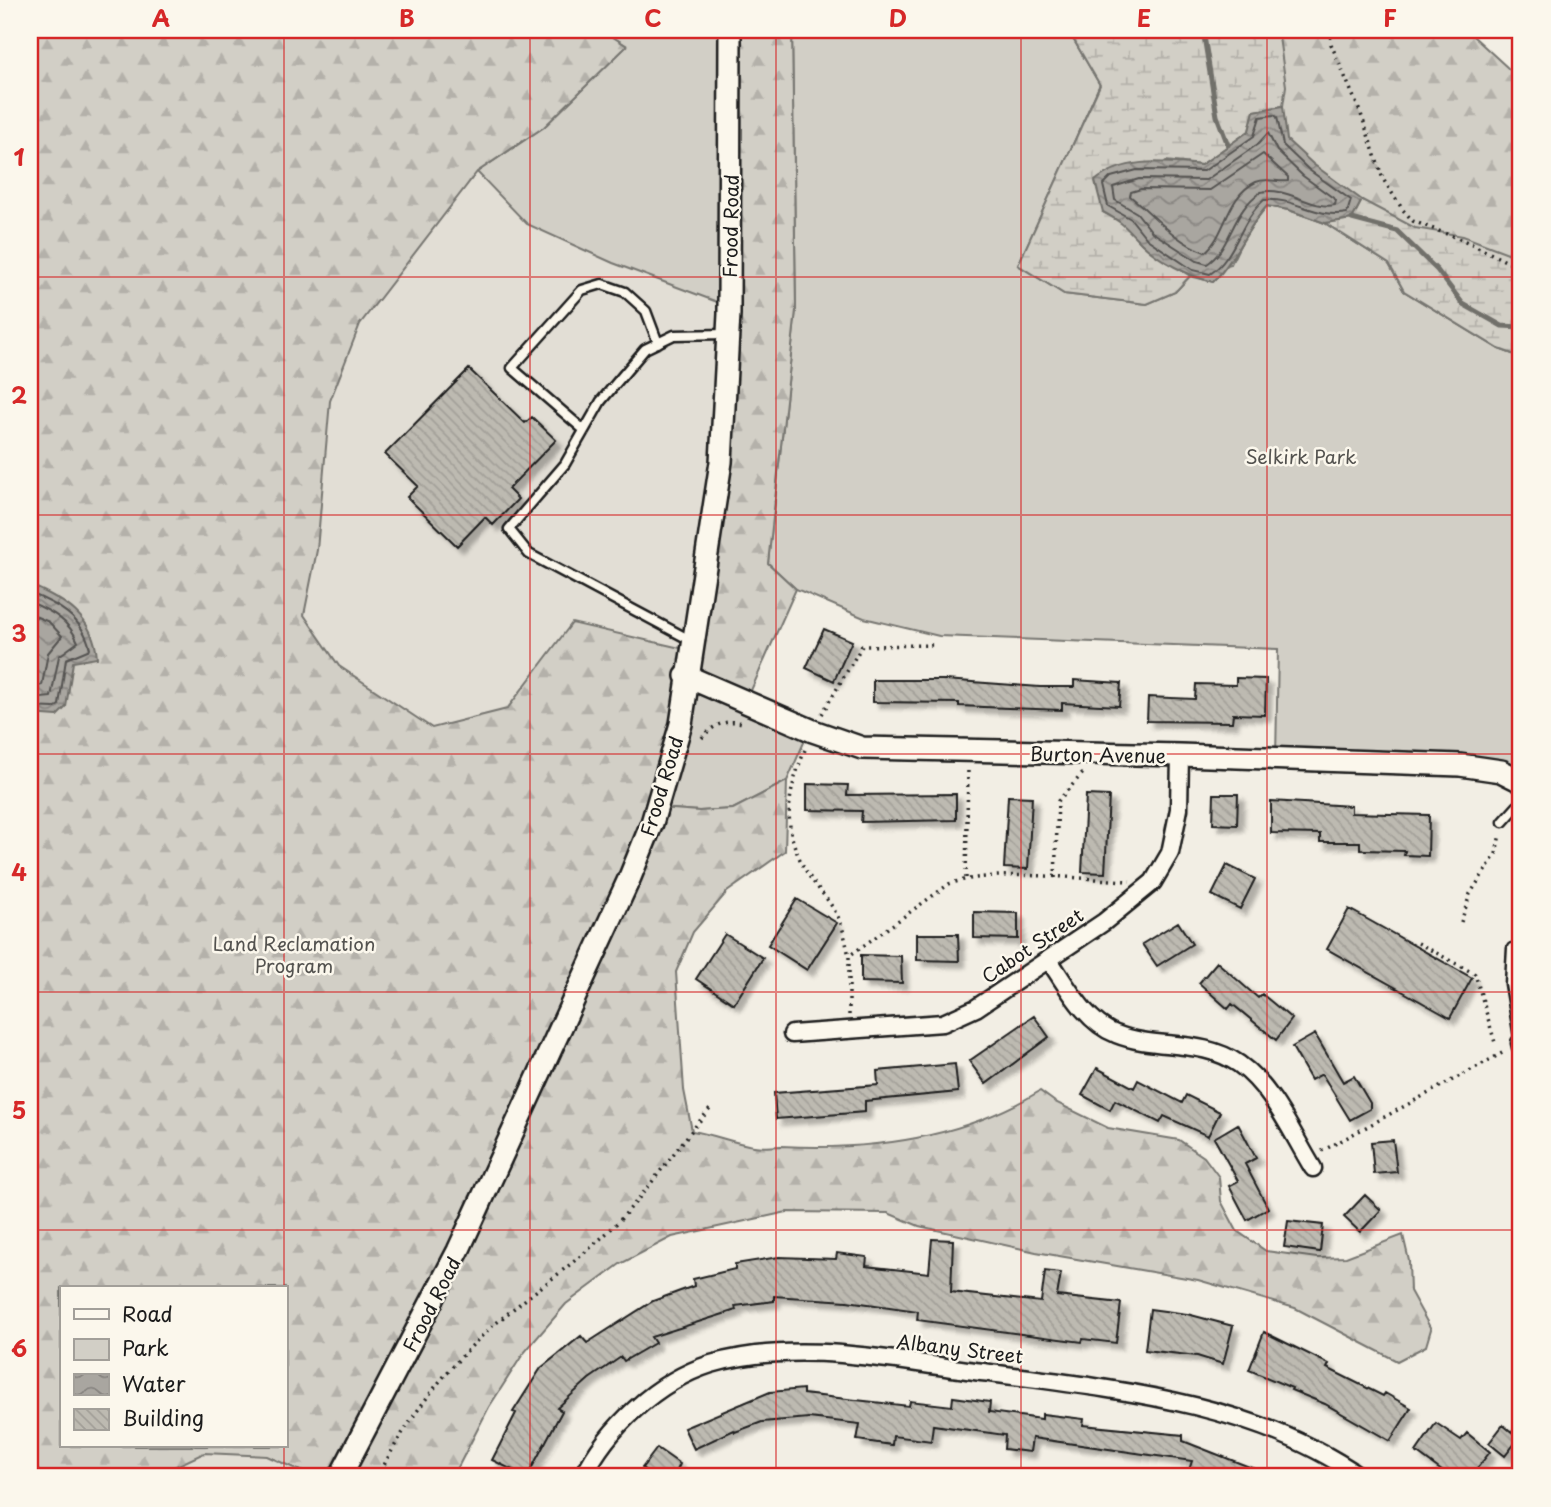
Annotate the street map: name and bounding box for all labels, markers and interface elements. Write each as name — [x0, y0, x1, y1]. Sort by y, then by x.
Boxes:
text: A — [152, 0, 170, 35]
text: B — [399, 0, 415, 35]
text: C — [644, 0, 662, 35]
text: D — [889, 0, 907, 35]
text: E — [1137, 0, 1151, 35]
text: F — [1383, 0, 1397, 35]
text: 1 — [14, 139, 25, 174]
street label: Frood Road — [715, 174, 745, 278]
text: 2 — [11, 377, 27, 412]
park label: Selkirk Park — [1245, 442, 1357, 470]
text: 3 — [11, 615, 27, 650]
street label: Frood Road — [632, 732, 690, 840]
street label: Burton Avenue — [1030, 739, 1166, 769]
text: 4 — [11, 854, 27, 889]
street label: Cabot Street — [976, 900, 1089, 989]
park label: Land Reclamation Program — [213, 929, 375, 979]
text: 5 — [12, 1092, 26, 1127]
street label: Frood Road — [395, 1252, 467, 1356]
legend — [60, 1286, 287, 1448]
text: Road — [122, 1297, 173, 1329]
street label: Albany Street — [895, 1326, 1025, 1370]
text: 6 — [11, 1330, 27, 1365]
text: Park — [122, 1331, 169, 1363]
text: Water — [122, 1367, 186, 1399]
text: Building — [122, 1401, 204, 1433]

